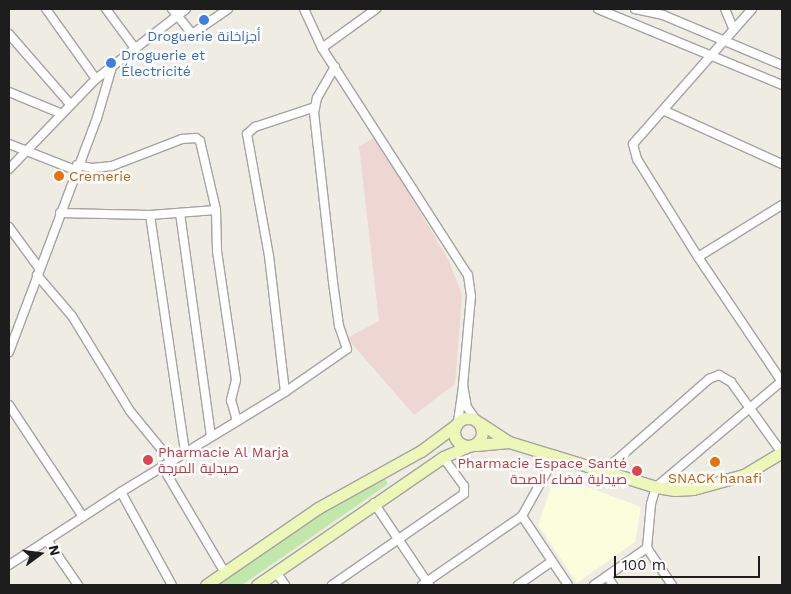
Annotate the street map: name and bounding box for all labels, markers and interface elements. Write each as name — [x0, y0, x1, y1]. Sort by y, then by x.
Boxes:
marker: Droguerie أجزاخانة — [198, 14, 210, 26]
place label: Droguerie أجزاخانة — [147, 28, 261, 44]
place label: Droguerie et Électricité — [121, 47, 205, 80]
marker: Droguerie et Électricité — [105, 57, 117, 69]
place label: Cremerie — [69, 168, 131, 184]
marker: Cremerie — [53, 170, 65, 182]
place label: Pharmacie Al Marja صيدلية المرجة — [158, 444, 290, 477]
marker: Pharmacie Al Marja صيدلية المرجة — [142, 454, 154, 466]
place label: Pharmacie Espace Santé صيدلية فضاء الصحة — [458, 455, 627, 488]
marker: SNACK hanafi — [709, 456, 721, 468]
marker: Pharmacie Espace Santé صيدلية فضاء الصحة — [631, 465, 643, 477]
place label: SNACK hanafi — [668, 470, 762, 486]
north arrow — [15, 529, 65, 579]
text: N — [46, 543, 64, 557]
scale bar — [616, 546, 762, 578]
text: 100 m — [622, 556, 666, 574]

